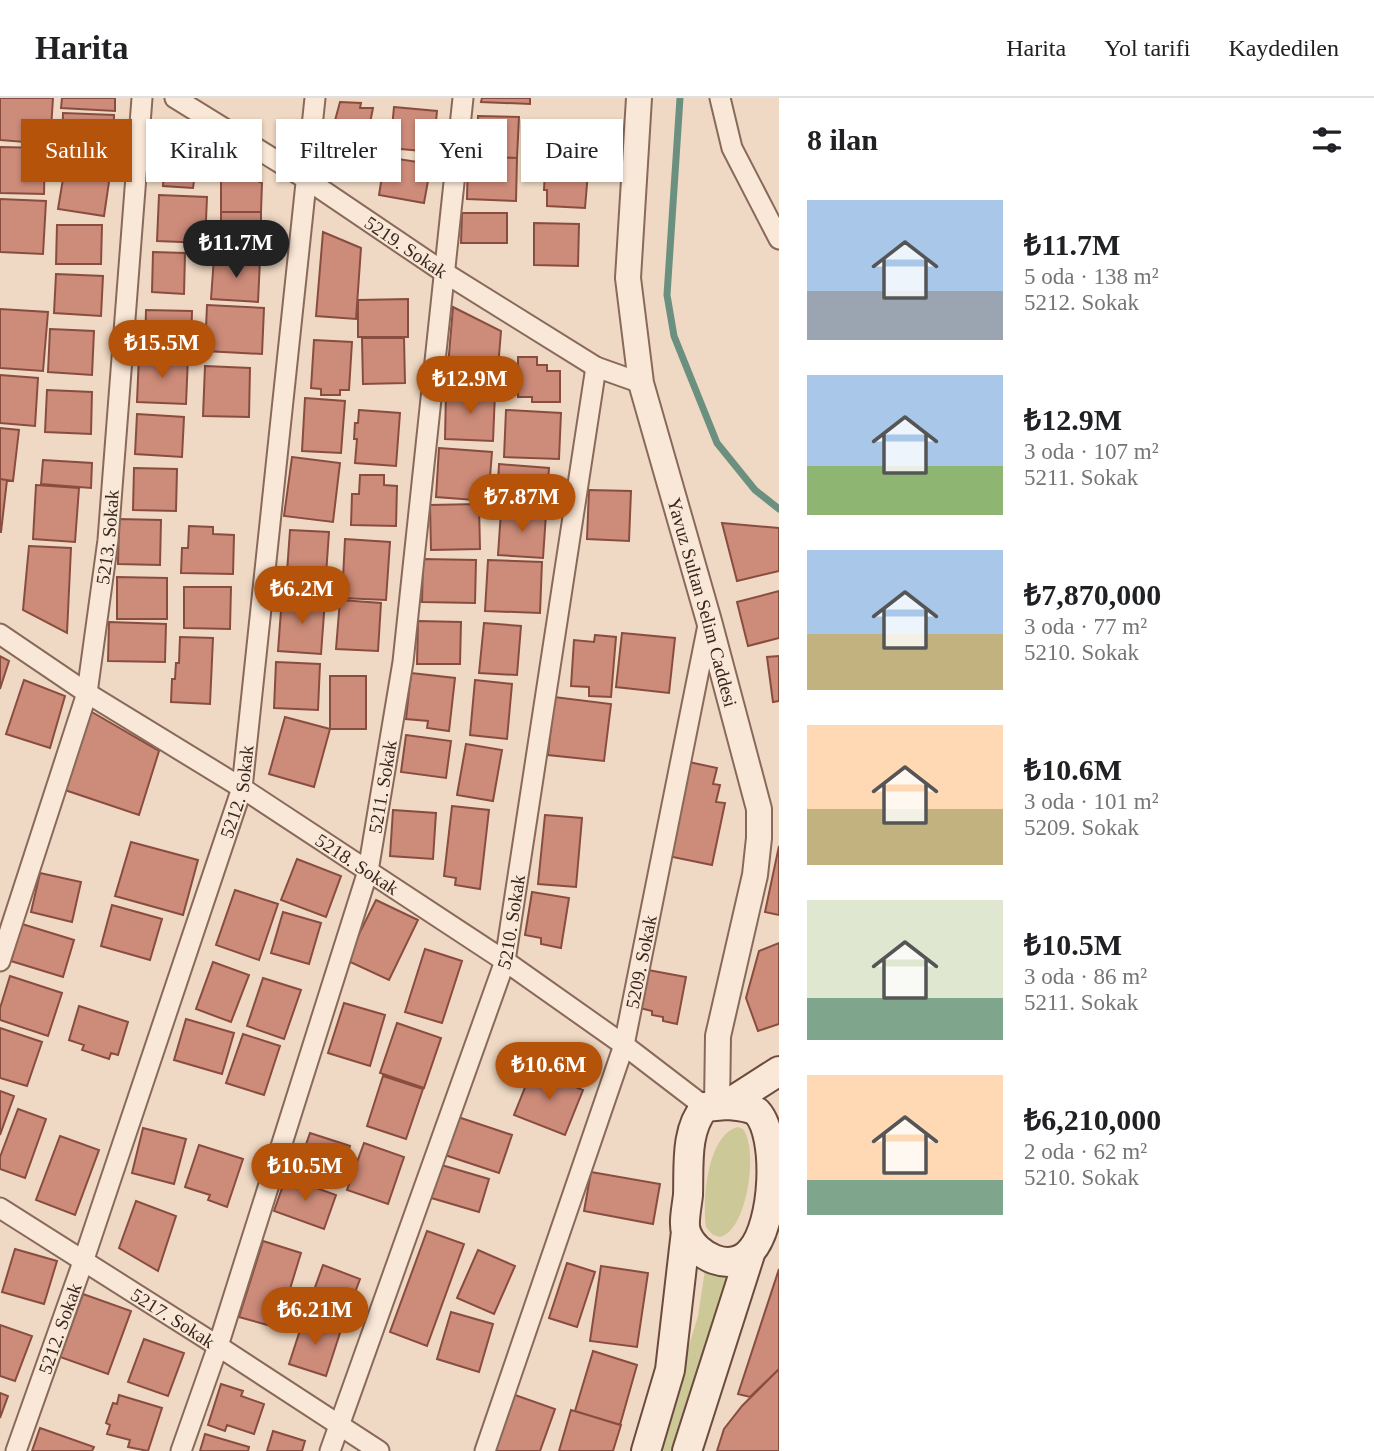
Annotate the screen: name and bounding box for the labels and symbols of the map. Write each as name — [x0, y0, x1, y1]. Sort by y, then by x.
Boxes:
street label: 5219. Sokak — [361, 211, 452, 282]
pin: ₺11.7M — [179, 220, 293, 280]
pin: ₺15.5M — [105, 320, 219, 380]
pin: ₺12.9M — [413, 356, 527, 416]
pin: ₺7.87M — [465, 474, 579, 534]
street label: 5213. Sokak — [92, 489, 122, 586]
street label: Yavuz Sultan Selim Caddesi — [664, 495, 742, 709]
pin: ₺6.2M — [253, 566, 351, 626]
street label: 5211. Sokak — [364, 738, 400, 835]
street label: 5212. Sokak — [216, 744, 257, 841]
street label: 5218. Sokak — [312, 829, 403, 899]
street label: 5210. Sokak — [492, 873, 529, 972]
street label: 5209. Sokak — [621, 913, 660, 1010]
pin: ₺10.6M — [492, 1042, 606, 1102]
pin: ₺10.5M — [248, 1144, 362, 1203]
street label: 5212. Sokak — [34, 1280, 85, 1377]
street label: 5217. Sokak — [127, 1283, 219, 1352]
pin: ₺6.21M — [258, 1288, 372, 1347]

